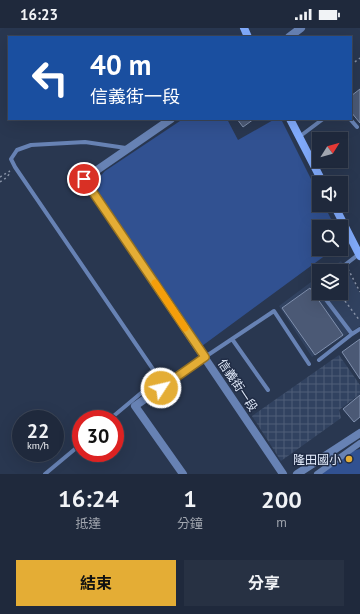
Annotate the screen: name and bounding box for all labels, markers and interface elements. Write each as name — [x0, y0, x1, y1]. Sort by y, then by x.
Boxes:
text: 16:23 — [20, 5, 58, 24]
text: 40 m — [90, 46, 151, 83]
icon: left — [24, 52, 76, 104]
text: 信義街一段 — [90, 85, 180, 108]
north arrow — [312, 132, 348, 168]
map controls — [312, 132, 348, 300]
pin — [67, 162, 101, 196]
icon: arrive — [73, 168, 95, 190]
button: sound — [312, 176, 348, 212]
button: search — [312, 220, 348, 256]
button: layers — [312, 264, 348, 300]
street label: 信義街一段 — [215, 356, 261, 414]
position arrow — [140, 367, 182, 409]
speed limit sign: 30 — [72, 410, 124, 462]
text: 22 — [27, 418, 49, 444]
text: km/h — [27, 439, 49, 452]
place label: 隆田國小 — [293, 452, 341, 467]
marker: 隆田國小 — [344, 454, 354, 464]
text: 16:24 — [58, 483, 119, 514]
text: 1 — [183, 483, 197, 514]
text: 200 — [261, 484, 302, 515]
text: m — [276, 514, 287, 531]
text: 抵達 — [76, 515, 102, 532]
text: 分鐘 — [177, 515, 203, 532]
button: 結束 — [16, 560, 176, 606]
button: 分享 — [184, 560, 344, 606]

